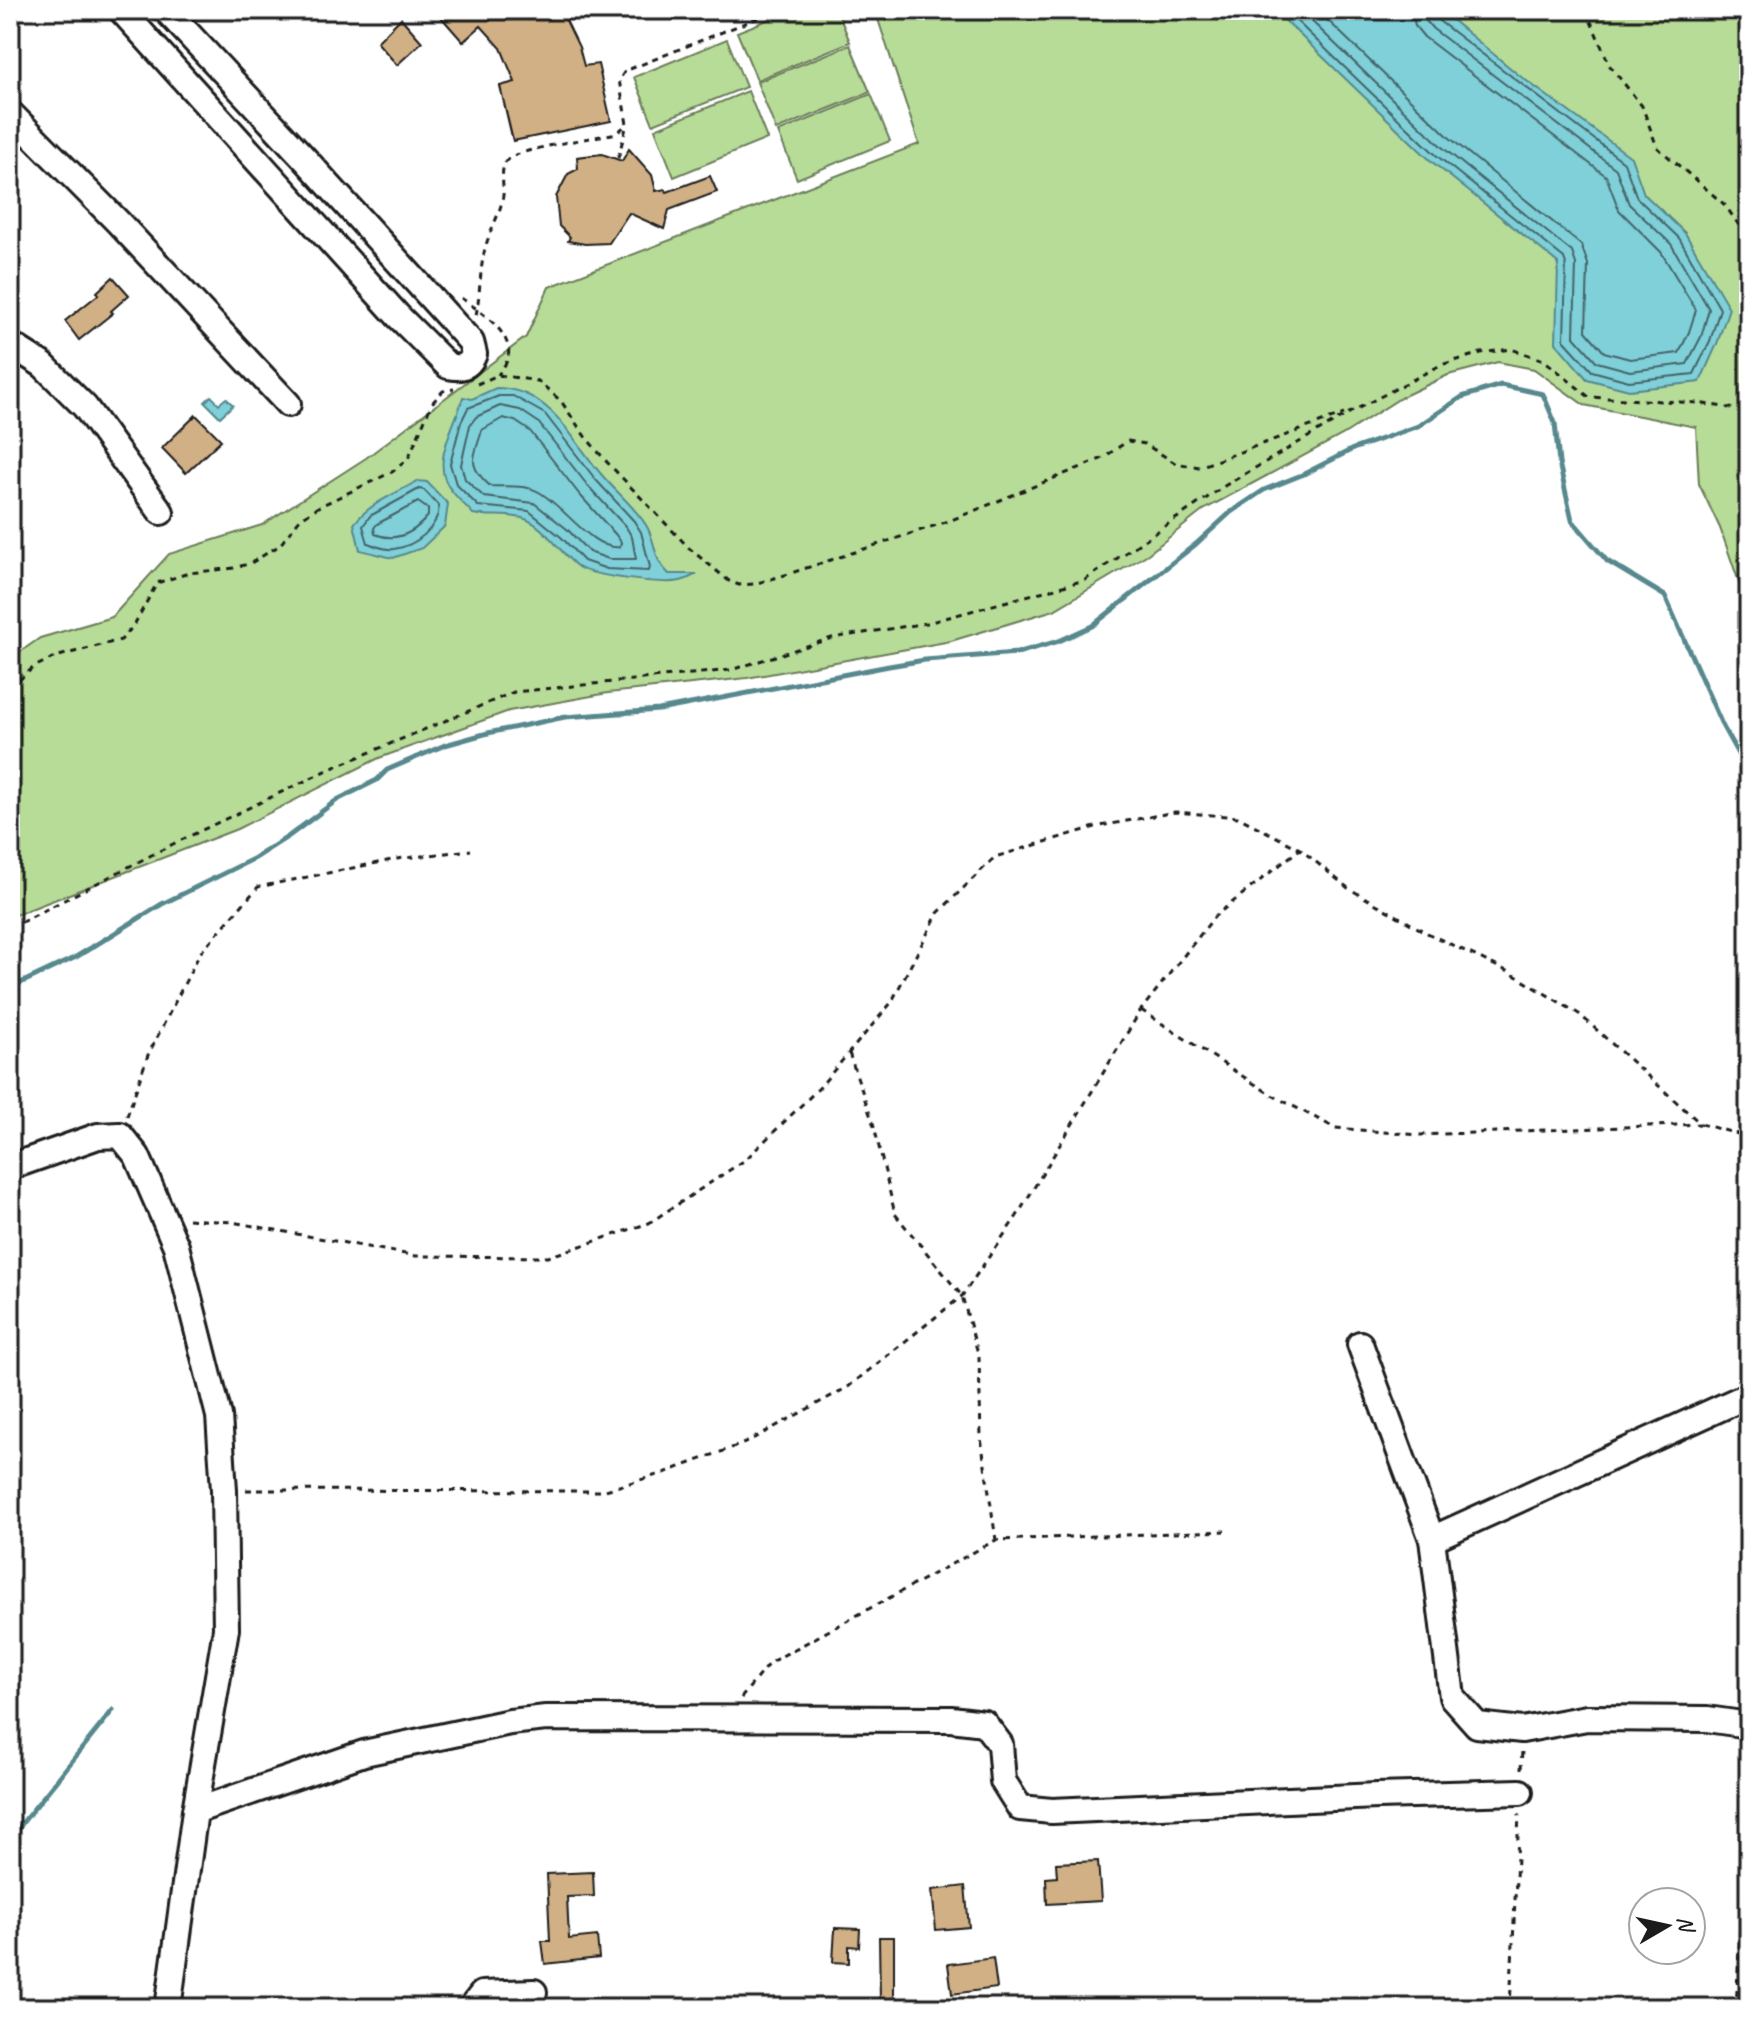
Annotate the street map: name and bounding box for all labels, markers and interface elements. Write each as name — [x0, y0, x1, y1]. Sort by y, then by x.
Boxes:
north arrow — [1627, 1886, 1707, 1966]
text: N — [1671, 1914, 1701, 1935]

